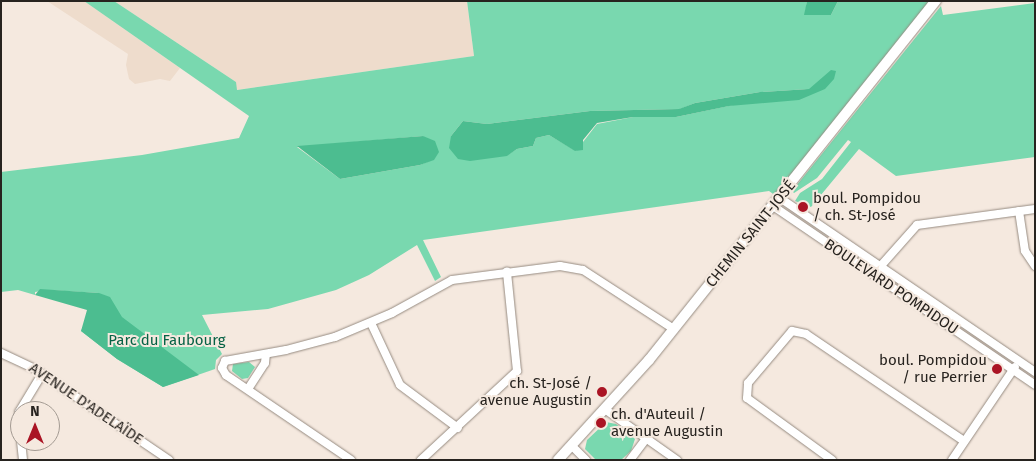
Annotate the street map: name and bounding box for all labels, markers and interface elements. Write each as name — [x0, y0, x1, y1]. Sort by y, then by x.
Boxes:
street label: CHEMIN SAINT-JOSÉ — [702, 177, 800, 291]
place label: boul. Pompidou / ch. St-José — [813, 189, 921, 224]
marker: boul. Pompidou / ch. St-José — [797, 201, 809, 213]
street label: BOULEVARD POMPIDOU — [820, 235, 962, 339]
park label: Parc du Faubourg — [108, 332, 226, 350]
place label: boul. Pompidou / rue Perrier — [879, 351, 987, 386]
street label: AVENUE D'ADELAÏDE — [25, 359, 147, 449]
marker: boul. Pompidou / rue Perrier — [991, 363, 1003, 375]
place label: ch. St-José / avenue Augustin — [480, 374, 592, 409]
marker: ch. St-José / avenue Augustin — [596, 386, 608, 398]
north arrow — [10, 401, 60, 451]
place label: ch. d'Auteuil / avenue Augustin — [611, 405, 723, 440]
marker: ch. d'Auteuil / avenue Augustin — [595, 417, 607, 429]

